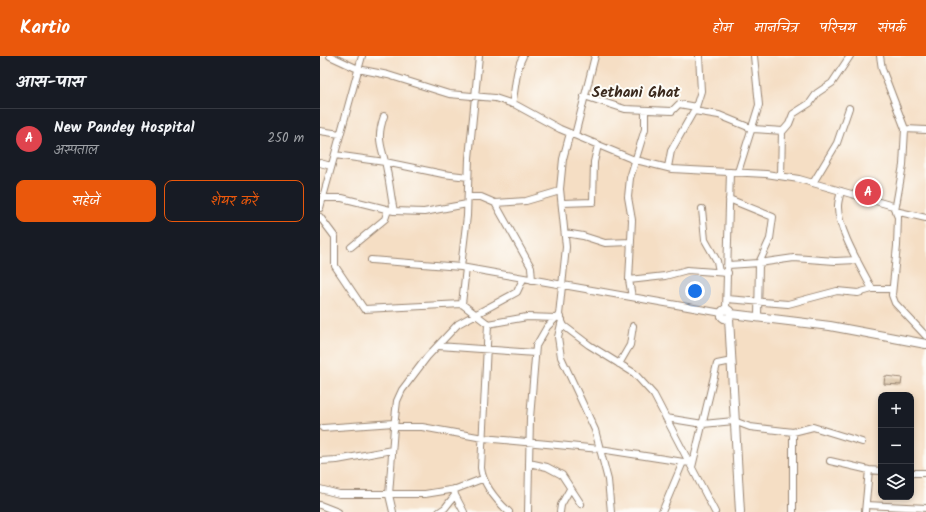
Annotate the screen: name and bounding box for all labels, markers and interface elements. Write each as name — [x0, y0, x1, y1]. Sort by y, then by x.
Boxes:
text: Kartio — [20, 13, 70, 43]
text: होम — [713, 17, 732, 39]
text: मानचित्र — [754, 17, 798, 39]
text: परिचय — [820, 17, 856, 39]
text: संपर्क — [878, 17, 906, 39]
text: आस-पास — [16, 69, 84, 96]
district label: Sethani Ghat — [592, 81, 680, 105]
text: New Pandey Hospital — [54, 116, 194, 140]
text: A — [25, 128, 33, 149]
text: 250 m — [267, 128, 304, 149]
text: अस्पताल — [54, 140, 98, 161]
pin: A — [855, 177, 881, 207]
button: सहेजें — [16, 180, 156, 222]
button: शेयर करें — [164, 180, 304, 222]
your location — [685, 281, 705, 301]
map controls — [878, 392, 914, 500]
button: + — [878, 392, 914, 428]
button: − — [878, 428, 914, 464]
button: layers — [878, 464, 914, 500]

